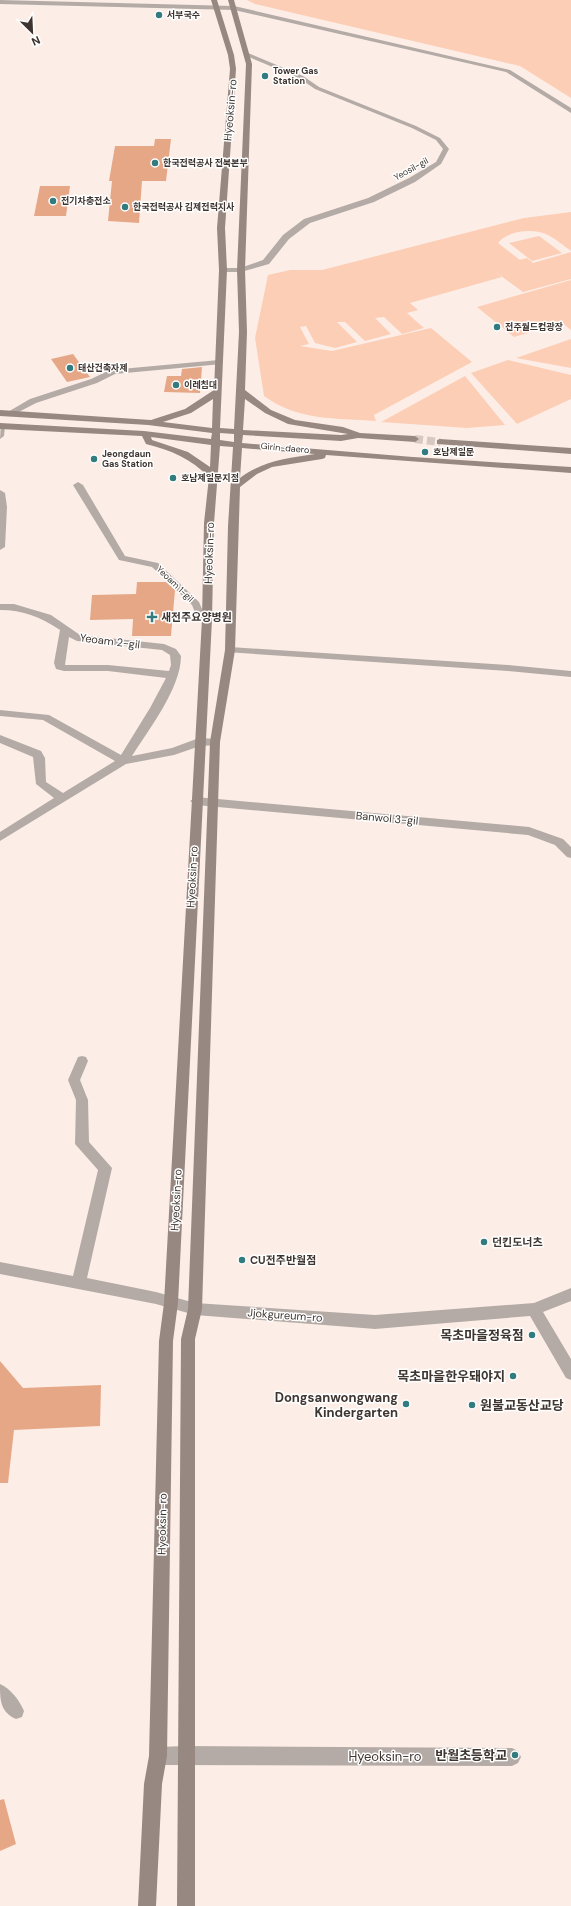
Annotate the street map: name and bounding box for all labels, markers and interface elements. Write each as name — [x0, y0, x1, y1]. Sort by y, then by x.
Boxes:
place label: 서부국수 — [167, 9, 200, 21]
marker: 서부국수 — [154, 10, 164, 20]
north arrow — [12, 12, 52, 52]
text: N — [30, 33, 43, 49]
place label: Tower Gas Station — [273, 65, 319, 87]
marker: Tower Gas Station — [260, 71, 270, 81]
street label: Hyeoksin-ro — [220, 79, 240, 141]
street label: Yeosil-gil — [392, 155, 430, 183]
place label: 한국전력공사 전북본부 — [163, 157, 248, 169]
marker: 한국전력공사 전북본부 — [150, 158, 160, 168]
place label: 전기차충전소 — [61, 195, 111, 207]
marker: 전기차충전소 — [48, 196, 58, 206]
place label: 한국전력공사 김제전력지사 — [133, 201, 234, 213]
marker: 한국전력공사 김제전력지사 — [120, 202, 130, 212]
place label: 전주월드컵광장 — [505, 321, 563, 333]
marker: 전주월드컵광장 — [492, 322, 502, 332]
place label: 태산건축자제 — [78, 362, 128, 374]
marker: 태산건축자제 — [65, 363, 75, 373]
place label: 이레침대 — [184, 379, 217, 391]
marker: 이레침대 — [171, 380, 181, 390]
street label: Girin-daero — [260, 440, 310, 456]
place label: 호남제일문 — [433, 446, 474, 458]
marker: 호남제일문 — [420, 447, 430, 457]
place label: Jeongdaun Gas Station — [102, 448, 153, 470]
marker: Jeongdaun Gas Station — [89, 454, 99, 464]
place label: 호남제일문지점 — [181, 472, 239, 484]
marker: 호남제일문지점 — [168, 473, 178, 483]
street label: Hyeoksin-ro — [201, 522, 217, 584]
street label: Yeoam 1-gil — [154, 563, 196, 605]
place label: 새전주요양병원 — [161, 610, 232, 624]
marker: 새전주요양병원 — [146, 611, 158, 623]
street label: Yeoam 2-gil — [79, 630, 141, 652]
street label: Banwol 3-gil — [355, 808, 419, 828]
street label: Hyeoksin-ro — [183, 846, 201, 908]
street label: Hyeoksin-ro — [167, 1169, 185, 1231]
place label: 던킨도너츠 — [492, 1235, 543, 1249]
marker: 던킨도너츠 — [479, 1237, 489, 1247]
place label: CU전주반월점 — [250, 1253, 316, 1267]
marker: CU전주반월점 — [237, 1255, 247, 1265]
street label: Jjokgureum-ro — [247, 1305, 323, 1325]
place label: 목초마을정육점 — [440, 1327, 524, 1344]
marker: 목초마을정육점 — [527, 1330, 537, 1340]
place label: 목초마을한우돼야지 — [397, 1368, 505, 1385]
marker: 목초마을한우돼야지 — [508, 1371, 518, 1381]
place label: Dongsanwongwang Kindergarten — [275, 1389, 398, 1421]
place label: 원불교동산교당 — [480, 1397, 564, 1414]
marker: Dongsanwongwang Kindergarten — [401, 1399, 411, 1409]
marker: 원불교동산교당 — [467, 1400, 477, 1410]
street label: Hyeoksin-ro — [154, 1493, 170, 1555]
place label: 반월초등학교 — [435, 1747, 507, 1764]
street label: Hyeoksin-ro — [348, 1748, 422, 1765]
marker: 반월초등학교 — [510, 1750, 520, 1760]

